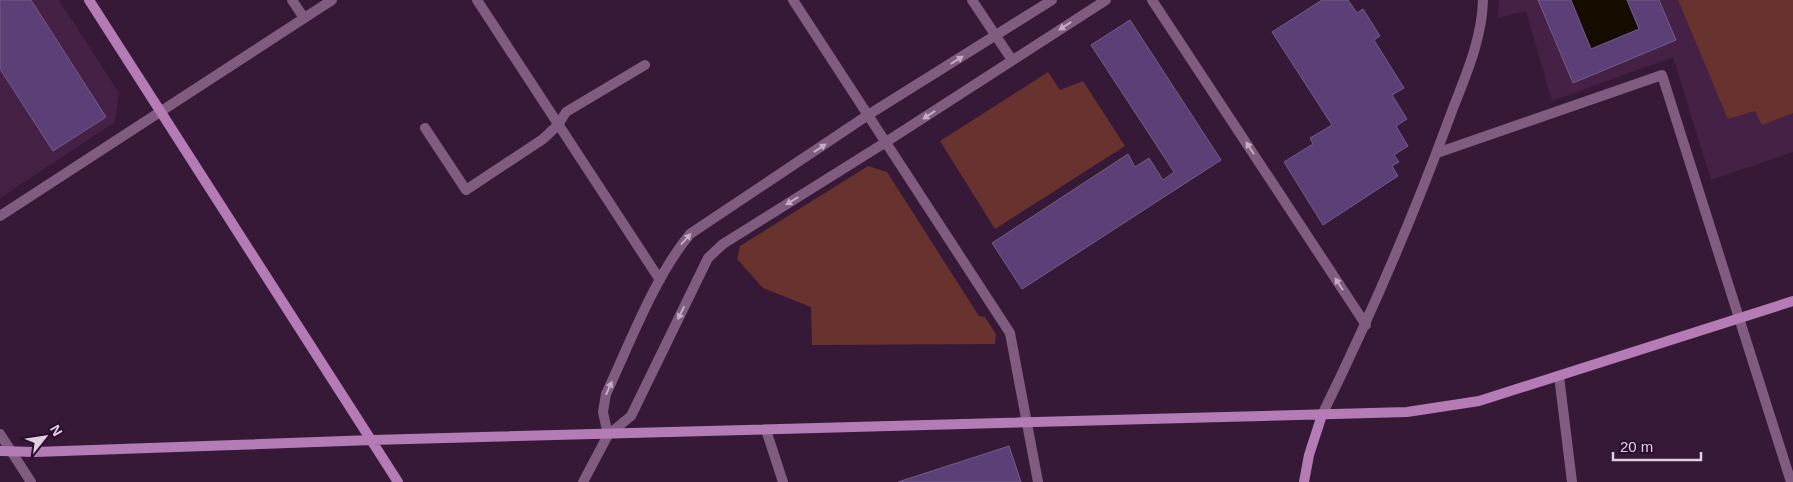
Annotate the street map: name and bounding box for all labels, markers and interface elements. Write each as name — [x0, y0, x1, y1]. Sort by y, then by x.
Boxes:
one-way arrow — [1059, 22, 1072, 31]
one-way arrow — [950, 56, 963, 65]
one-way arrow — [922, 110, 936, 119]
one-way arrow — [1245, 142, 1254, 155]
one-way arrow — [813, 143, 826, 152]
one-way arrow — [785, 197, 798, 206]
one-way arrow — [680, 234, 692, 246]
one-way arrow — [1334, 277, 1344, 291]
one-way arrow — [676, 306, 684, 320]
one-way arrow — [606, 381, 614, 395]
north arrow — [20, 412, 70, 462]
text: N — [47, 422, 66, 439]
scale bar — [1613, 430, 1700, 462]
text: 20 m — [1620, 438, 1653, 455]

